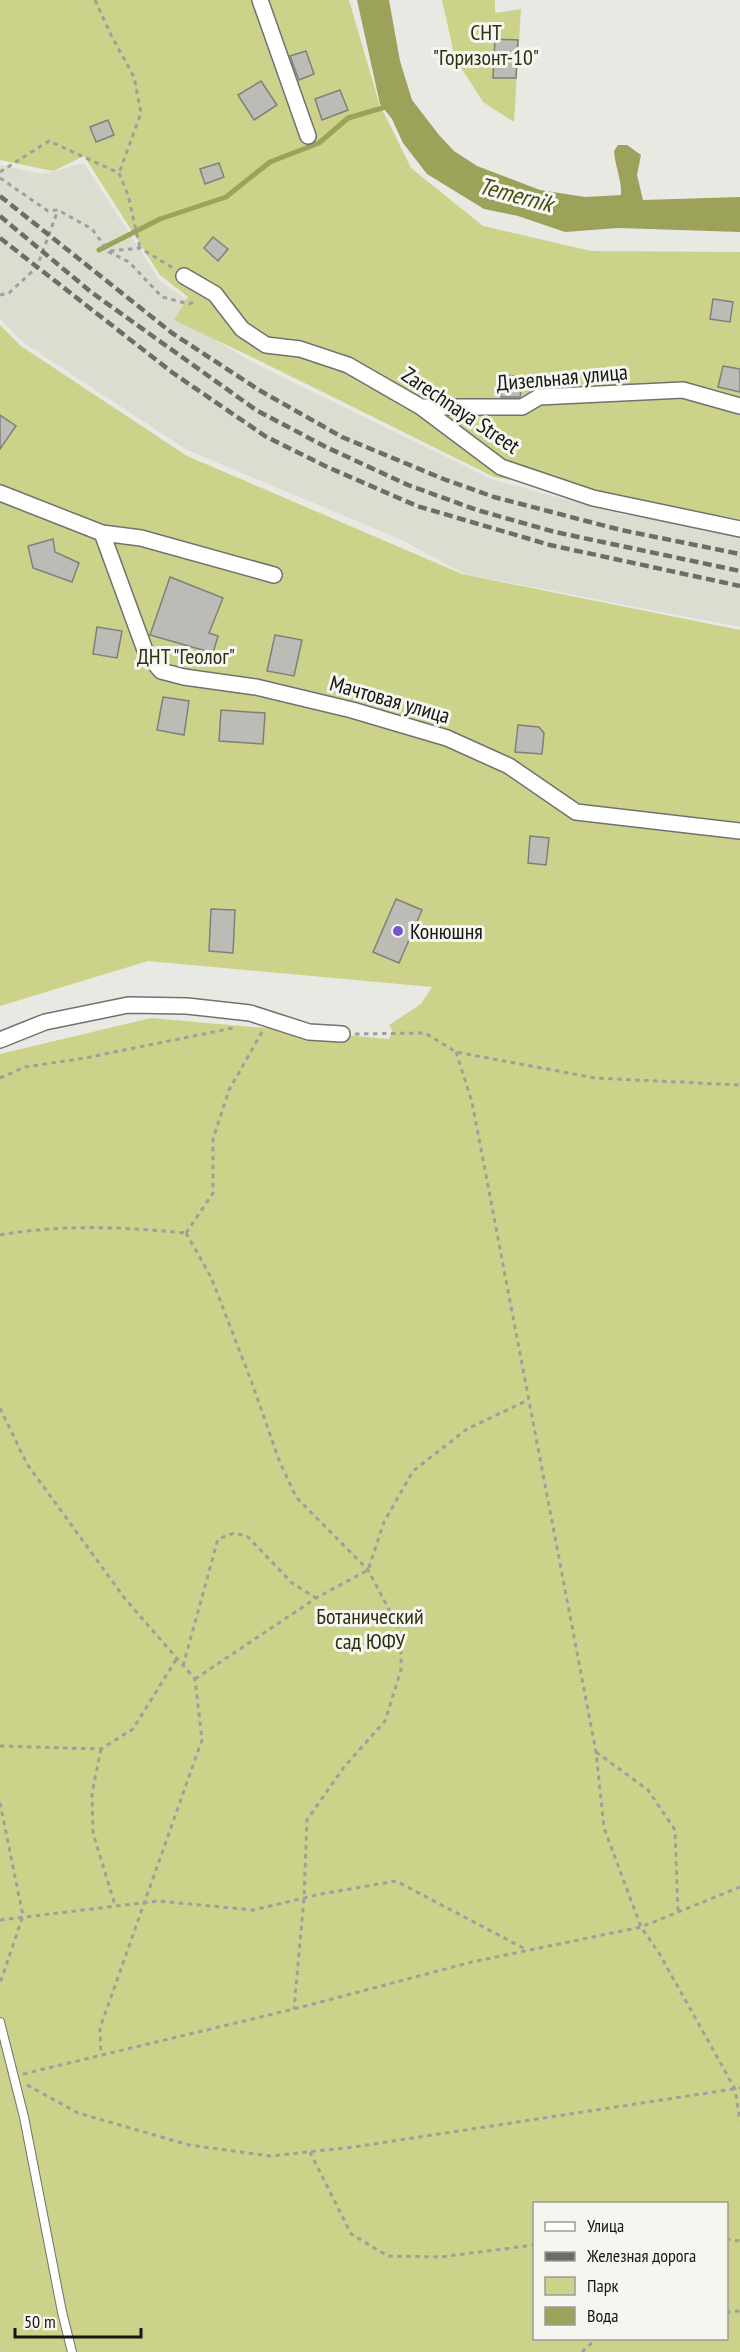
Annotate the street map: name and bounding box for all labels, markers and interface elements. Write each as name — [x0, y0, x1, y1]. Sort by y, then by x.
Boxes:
park label: СНТ "Горизонт-10" — [433, 18, 539, 71]
water label: Temernik — [476, 170, 559, 220]
street label: Дизельная улица — [495, 357, 629, 397]
street label: Zarechnaya Street — [397, 360, 525, 460]
park label: ДНТ "Геолог" — [137, 642, 235, 670]
street label: Мачтовая улица — [327, 668, 453, 730]
place label: Конюшня — [410, 917, 483, 945]
marker: Конюшня — [391, 924, 405, 938]
park label: Ботанический сад ЮФУ — [316, 1602, 424, 1655]
legend — [533, 2202, 728, 2340]
text: Улица — [587, 2214, 624, 2237]
text: Железная дорога — [586, 2244, 696, 2267]
text: Парк — [587, 2274, 618, 2297]
scale bar — [15, 2301, 141, 2339]
text: Вода — [587, 2304, 618, 2327]
text: 50 m — [24, 2310, 56, 2333]

